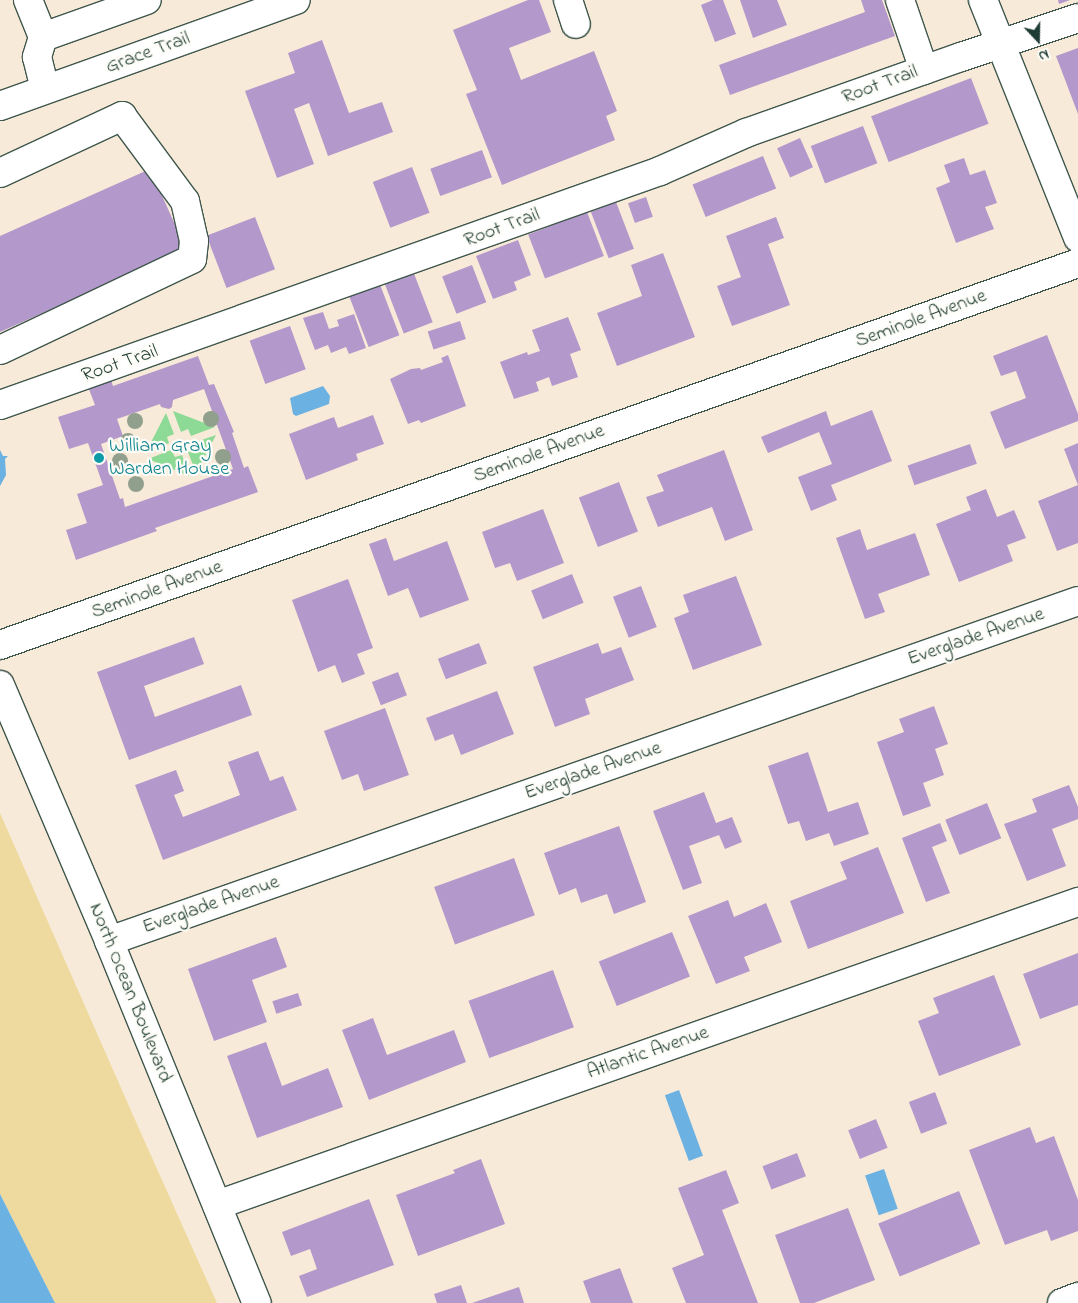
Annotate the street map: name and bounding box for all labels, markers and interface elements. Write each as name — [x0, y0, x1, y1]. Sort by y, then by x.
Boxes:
north arrow — [1013, 15, 1063, 65]
street label: Grace Trail — [103, 27, 193, 79]
text: N — [1035, 43, 1052, 66]
street label: Root Trail — [839, 60, 921, 110]
street label: Root Trail — [461, 203, 543, 253]
street label: Seminole Avenue — [852, 284, 990, 354]
street label: Root Trail — [79, 340, 161, 388]
street label: Seminole Avenue — [470, 419, 608, 489]
place label: William Gray Warden House — [109, 434, 229, 481]
marker: William Gray Warden House — [93, 452, 105, 464]
street label: Seminole Avenue — [88, 555, 226, 625]
street label: Everglade Avenue — [905, 602, 1047, 672]
street label: Everglade Avenue — [522, 736, 664, 806]
street label: Everglade Avenue — [140, 870, 282, 940]
street label: North Ocean Boulevard — [83, 900, 177, 1086]
street label: Atlantic Avenue — [584, 1021, 712, 1085]

